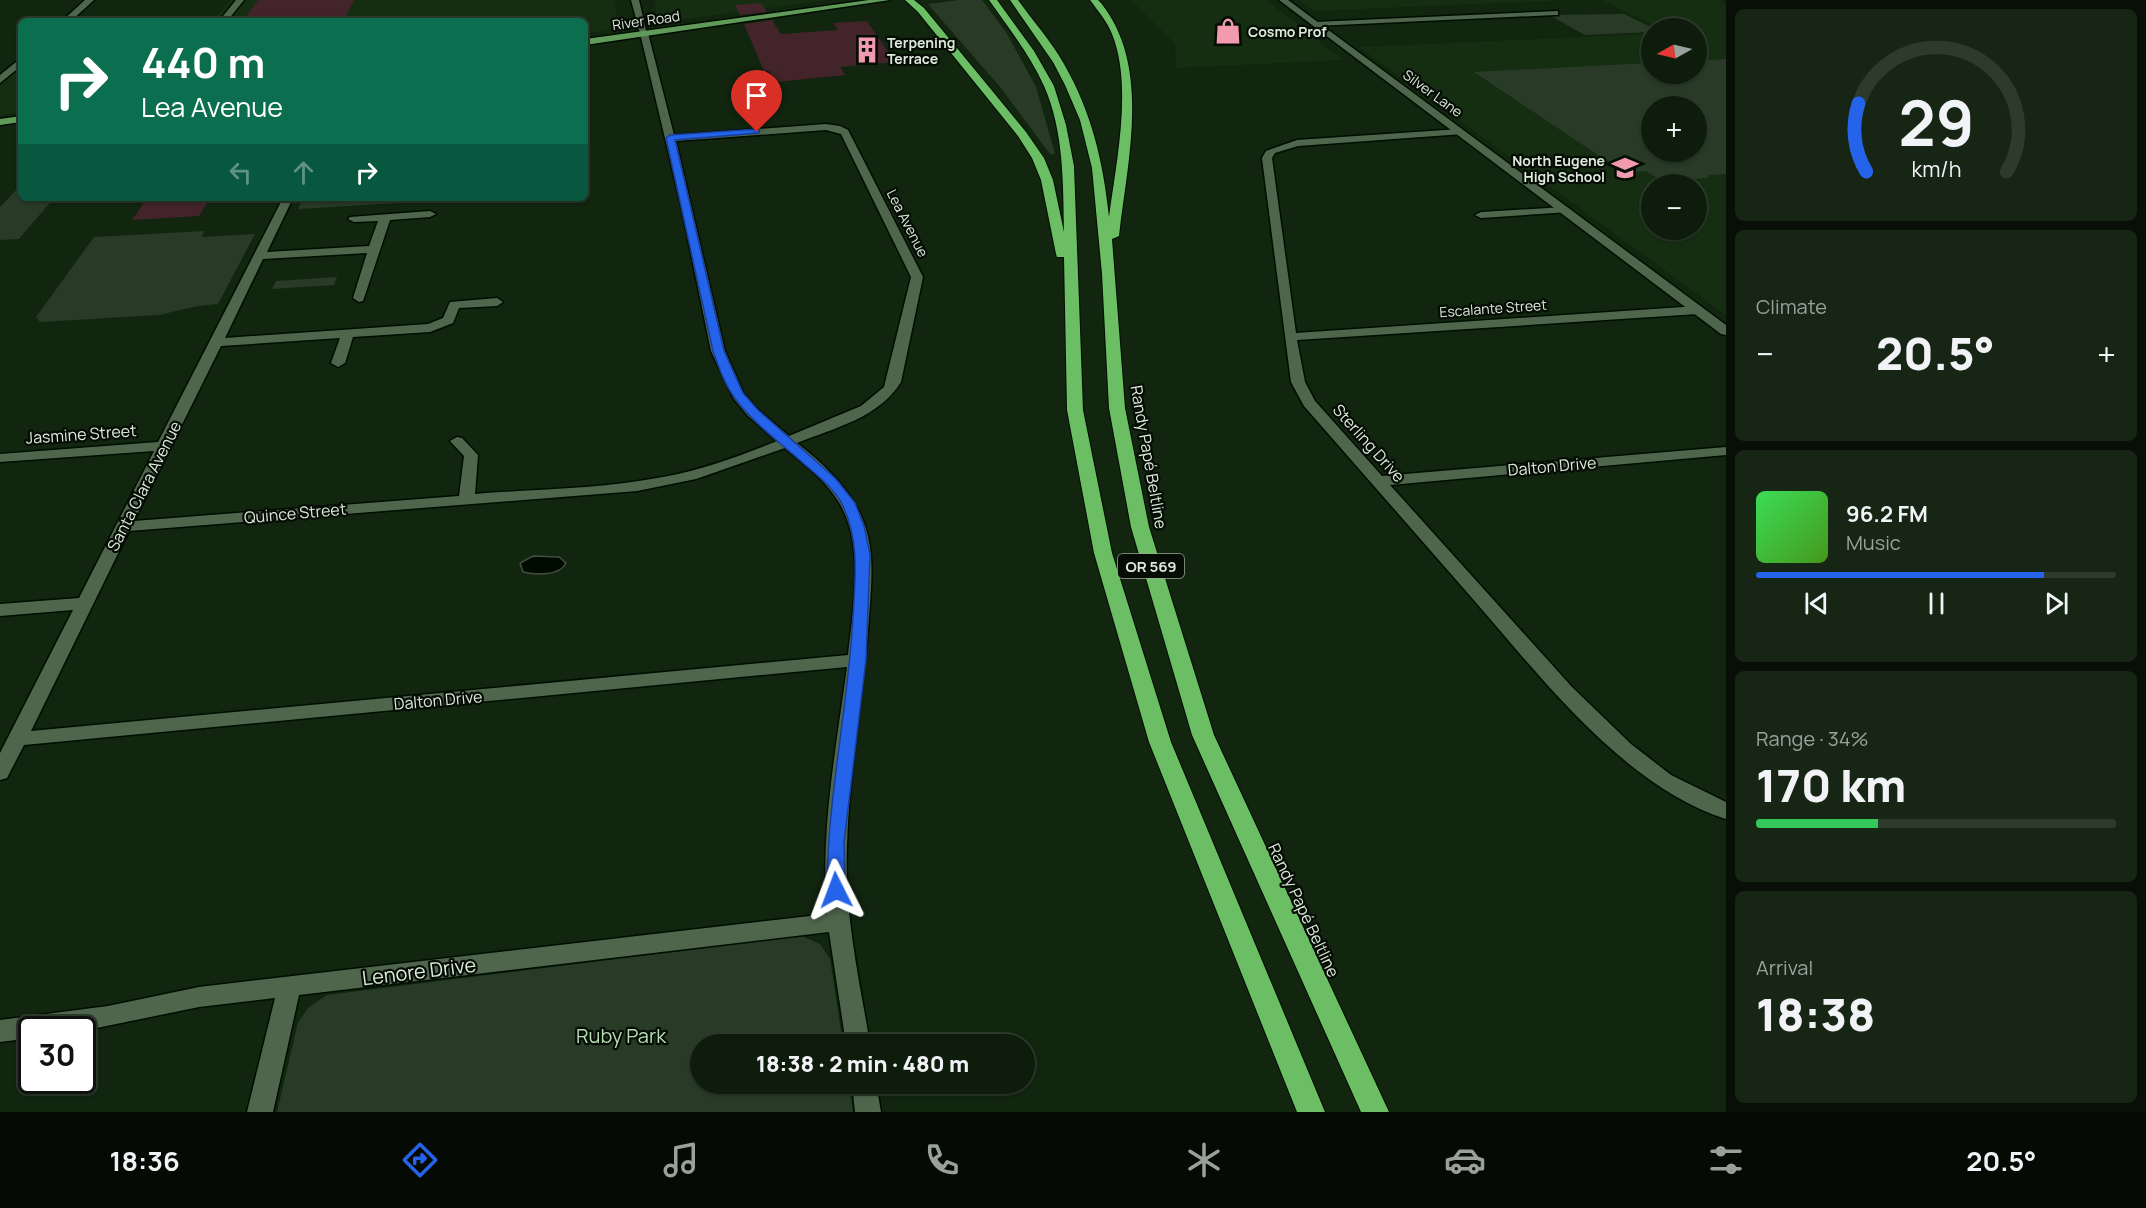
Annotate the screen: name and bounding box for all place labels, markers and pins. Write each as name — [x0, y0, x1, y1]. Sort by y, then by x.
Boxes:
shop icon: Cosmo Prof — [1213, 16, 1243, 46]
place label: Cosmo Prof — [1248, 22, 1327, 41]
place label: Terpening Terrace — [887, 33, 955, 68]
building icon: Terpening Terrace — [852, 35, 882, 65]
pin — [731, 70, 782, 132]
place label: North Eugene High School — [1512, 151, 1605, 186]
school or university icon: North Eugene High School — [1610, 153, 1640, 183]

